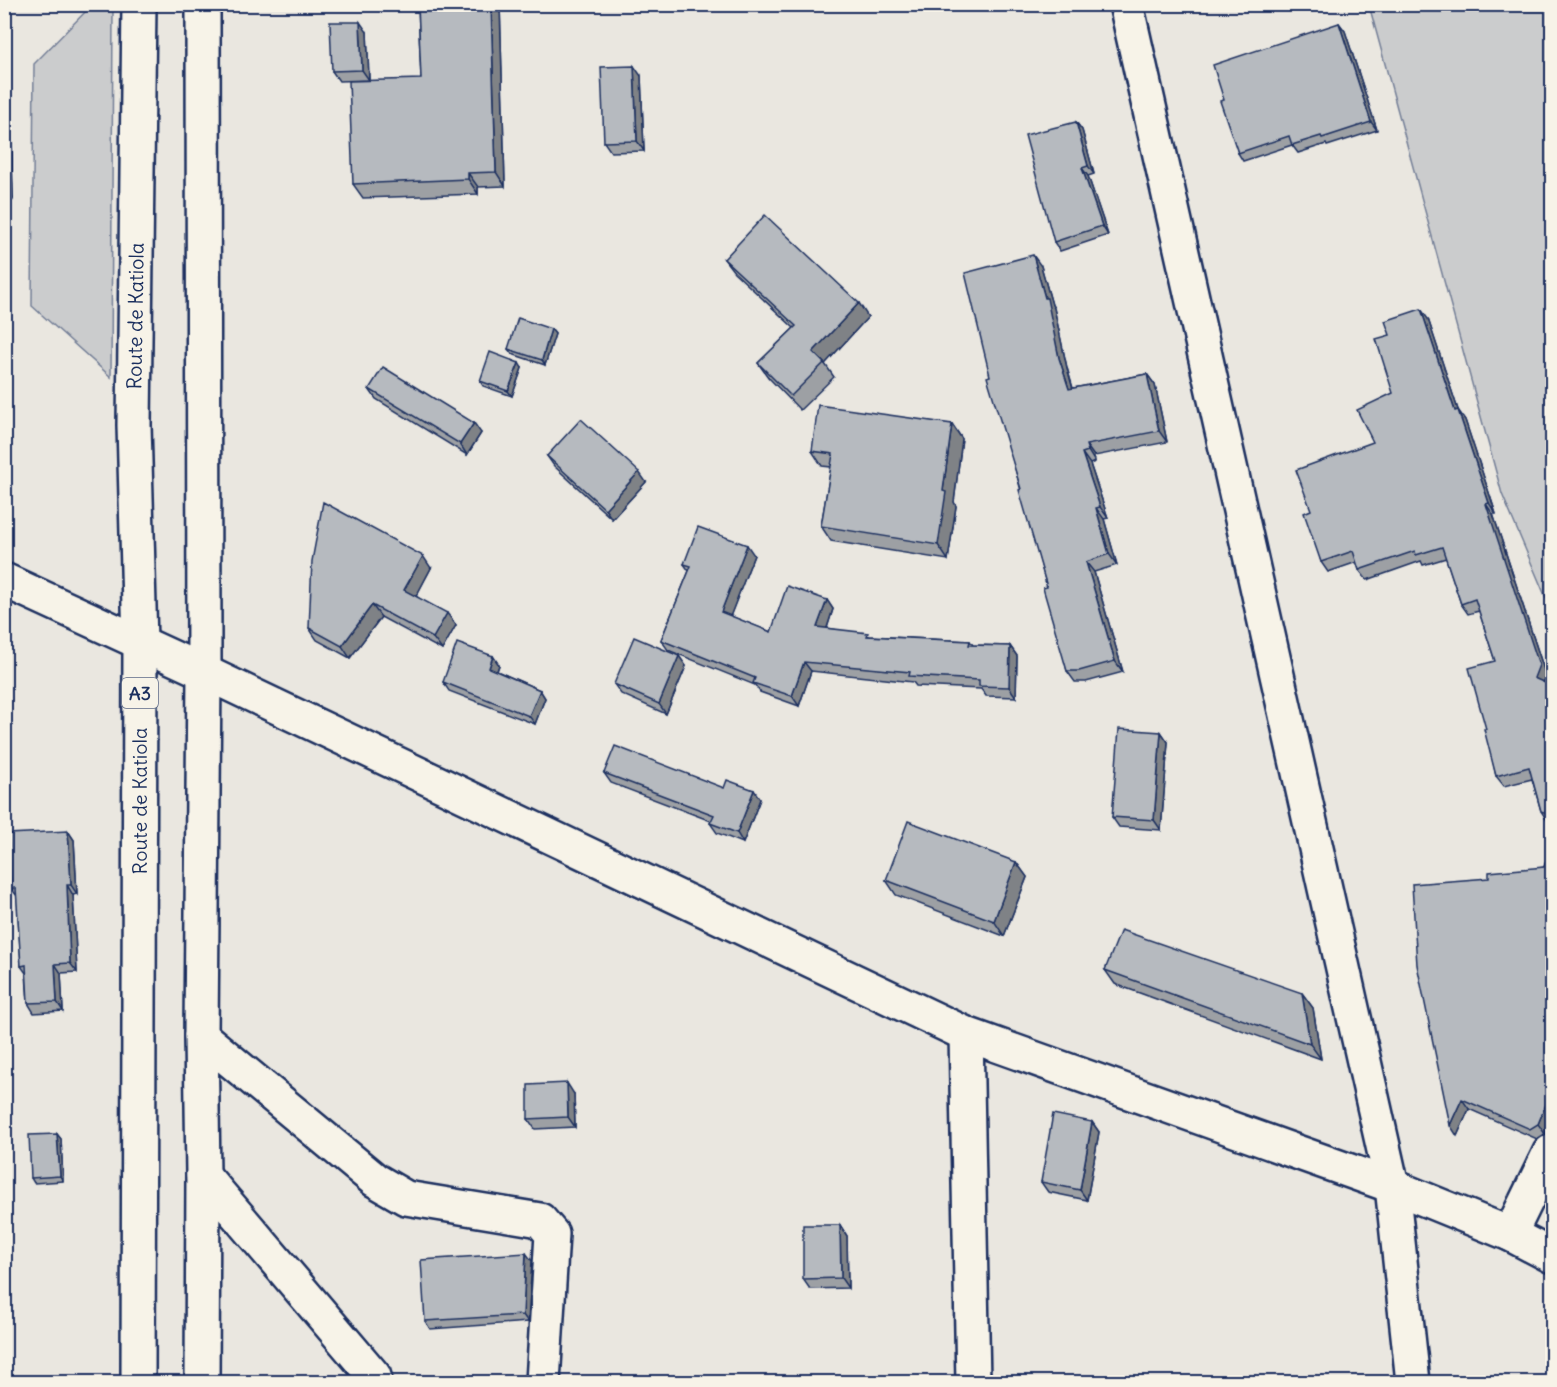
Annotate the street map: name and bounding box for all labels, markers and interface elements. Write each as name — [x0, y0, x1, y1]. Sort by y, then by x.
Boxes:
street label: Route de Katiola — [121, 242, 149, 390]
road number: A3 — [122, 678, 158, 708]
street label: Route de Katiola — [127, 728, 152, 874]

